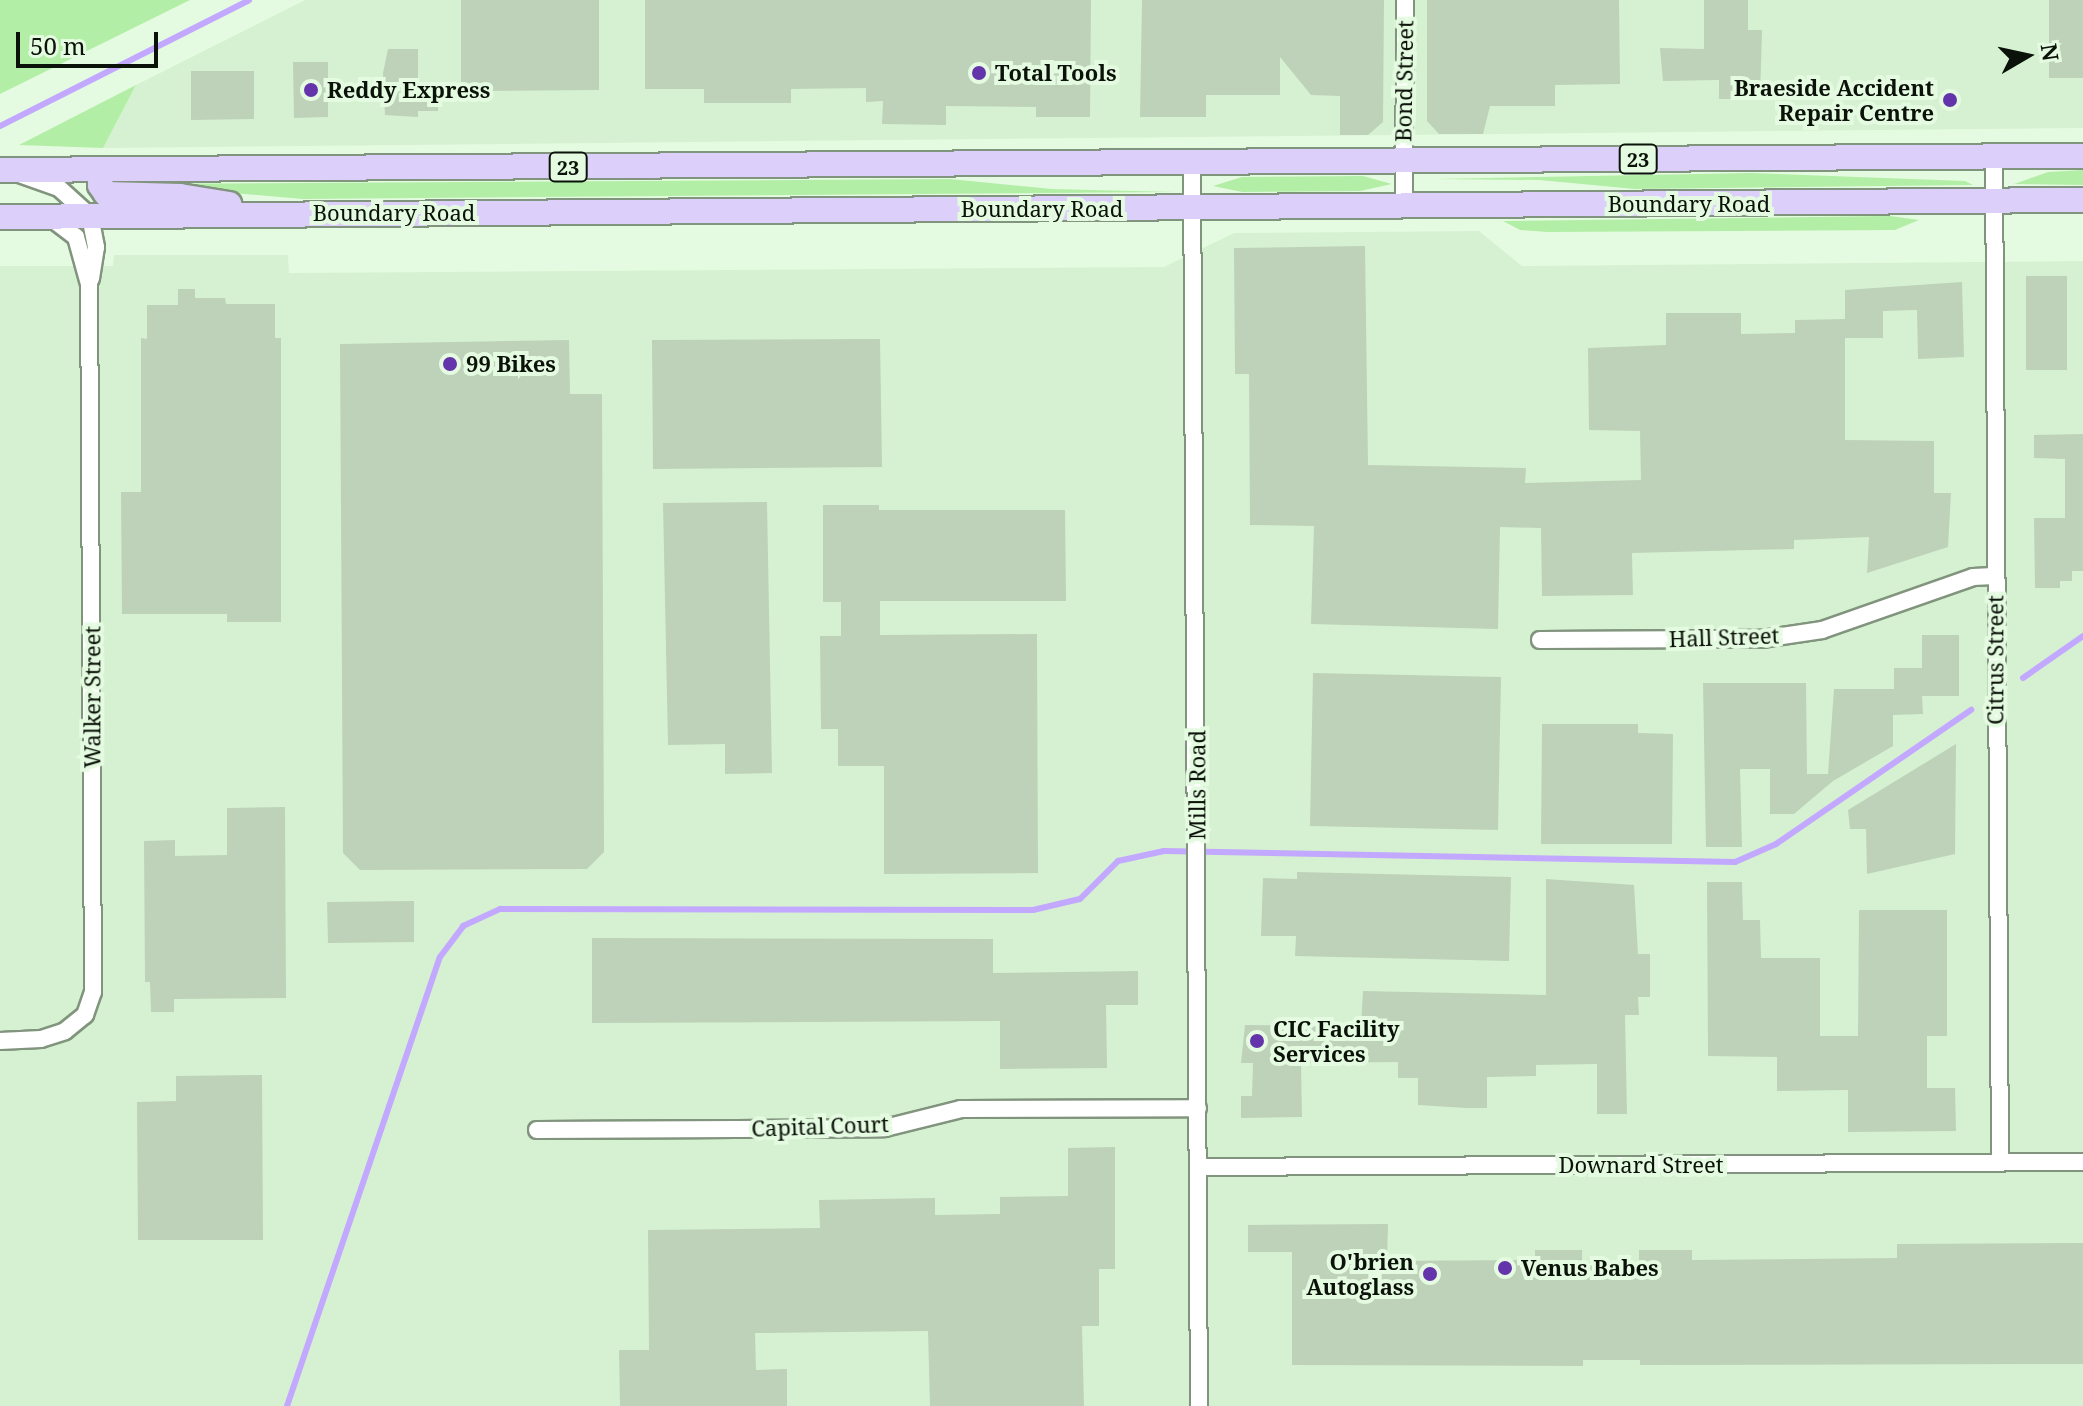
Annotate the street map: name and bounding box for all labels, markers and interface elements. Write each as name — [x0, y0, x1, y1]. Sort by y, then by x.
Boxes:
scale bar — [20, 16, 162, 66]
north arrow — [1987, 16, 2067, 96]
street label: Bond Street — [1390, 20, 1418, 142]
text: 50 m — [30, 29, 86, 62]
text: N — [2035, 41, 2067, 63]
place label: Total Tools — [995, 60, 1116, 86]
marker: Total Tools — [970, 64, 988, 82]
place label: Braeside Accident Repair Centre — [1734, 74, 1934, 126]
place label: Reddy Express — [327, 77, 490, 103]
marker: Reddy Express — [302, 81, 320, 99]
marker: Braeside Accident Repair Centre — [1941, 91, 1959, 109]
road number: 23 — [1618, 143, 1658, 175]
road number: 23 — [548, 151, 588, 183]
street label: Boundary Road — [1608, 191, 1770, 217]
street label: Boundary Road — [961, 196, 1123, 222]
street label: Boundary Road — [313, 200, 475, 226]
place label: 99 Bikes — [466, 351, 556, 377]
marker: 99 Bikes — [441, 355, 459, 373]
street label: Citrus Street — [1982, 595, 2008, 725]
street label: Hall Street — [1668, 622, 1780, 652]
street label: Walker Street — [79, 626, 105, 768]
street label: Mills Road — [1184, 730, 1210, 840]
place label: CIC Facility Services — [1273, 1015, 1399, 1066]
marker: CIC Facility Services — [1248, 1032, 1266, 1050]
street label: Capital Court — [751, 1110, 889, 1142]
street label: Downard Street — [1558, 1152, 1724, 1178]
place label: O'brien Autoglass — [1306, 1248, 1414, 1300]
place label: Venus Babes — [1521, 1255, 1659, 1281]
marker: Venus Babes — [1496, 1259, 1514, 1277]
marker: O'brien Autoglass — [1421, 1265, 1439, 1283]

